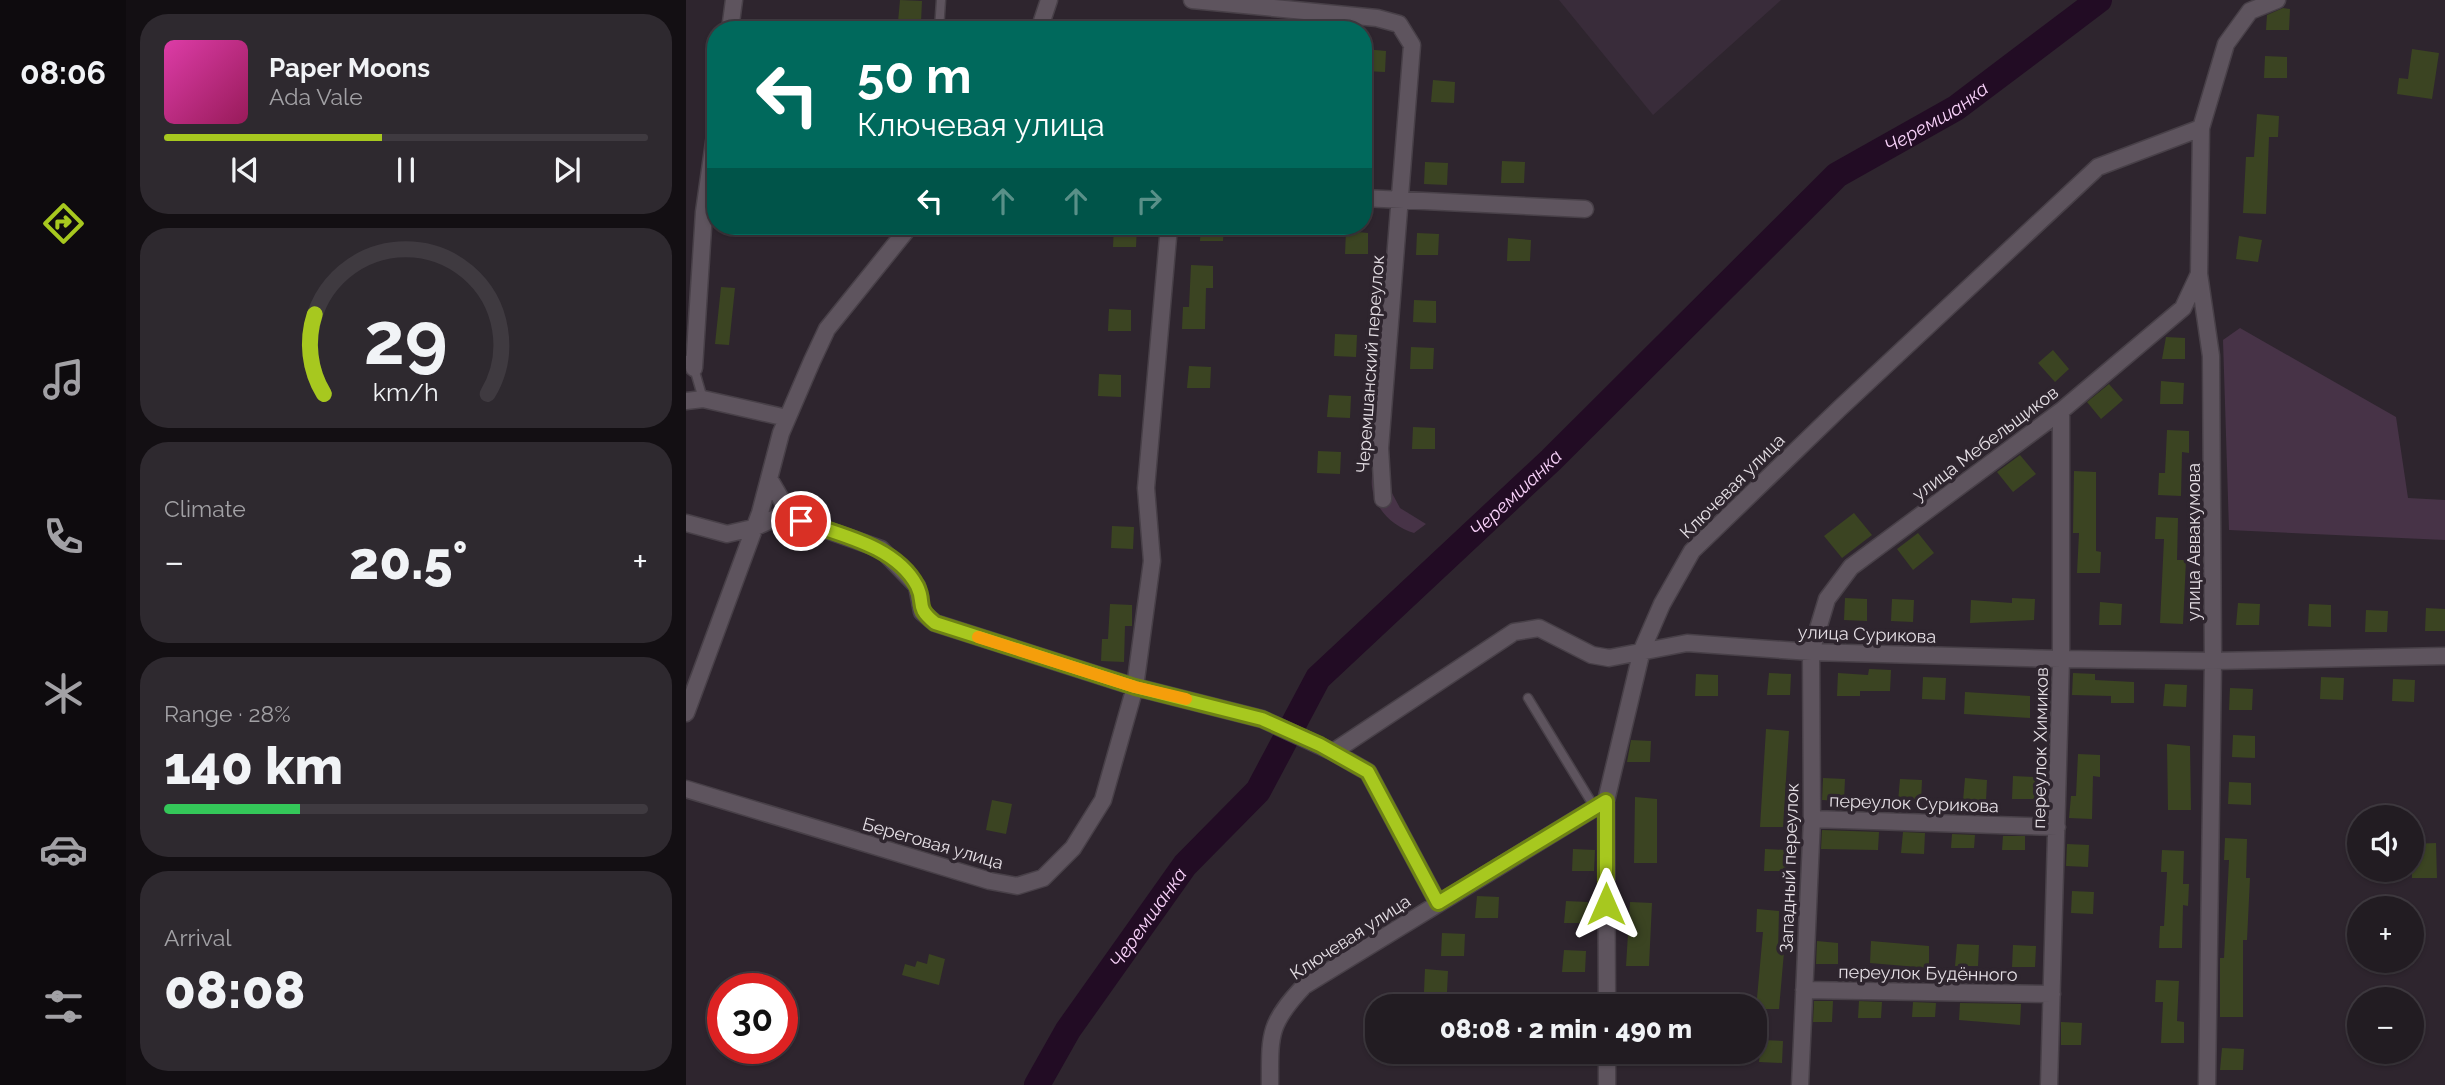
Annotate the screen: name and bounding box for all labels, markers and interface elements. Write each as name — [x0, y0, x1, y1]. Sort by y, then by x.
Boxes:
text: 50 m — [857, 47, 972, 104]
icon: left — [742, 49, 833, 140]
text: Paper Moons — [269, 53, 430, 83]
text: 08:06 — [20, 54, 106, 91]
water label: Черемшанка — [1880, 77, 1992, 157]
text: Ada Vale — [269, 83, 363, 110]
text: Ключевая улица — [857, 106, 1105, 143]
icon: previous — [226, 151, 264, 189]
icon: pause — [387, 151, 425, 189]
icon: next — [548, 151, 586, 189]
icon: left — [911, 182, 949, 220]
icon: ahead — [984, 182, 1022, 220]
icon: ahead — [1057, 182, 1095, 220]
icon: right — [1130, 182, 1168, 220]
icon: directions — [39, 199, 88, 248]
street label: Черемшанский переулок — [1352, 254, 1388, 474]
text: 29 — [364, 297, 448, 382]
icon: music — [39, 355, 88, 404]
text: km/h — [373, 377, 439, 407]
street label: улица Мебельщиков — [1908, 381, 2062, 505]
street label: Ключевая улица — [1675, 429, 1789, 543]
water label: Черемшанка — [1465, 445, 1566, 541]
street label: улица Аввакумова — [2183, 463, 2204, 621]
pin — [771, 491, 831, 551]
text: Climate — [164, 495, 246, 522]
icon: arrive — [782, 502, 820, 540]
icon: phone — [39, 512, 88, 561]
text: 20.5° — [349, 530, 468, 591]
text: − — [164, 539, 184, 584]
text: + — [632, 539, 648, 584]
street label: улица Сурикова — [1797, 621, 1937, 647]
street label: переулок Химиков — [2028, 667, 2052, 829]
icon: climate — [39, 669, 88, 718]
text: Range · 28% — [164, 700, 291, 727]
text: 140 km — [164, 735, 343, 796]
street label: Западный переулок — [1776, 783, 1802, 953]
street label: переулок Сурикова — [1829, 790, 1999, 816]
map controls — [2347, 805, 2424, 1064]
button: sound — [2347, 805, 2424, 882]
street label: Береговая улица — [860, 813, 1006, 873]
icon: car — [39, 825, 88, 874]
water label: Черемшанка — [1105, 863, 1191, 972]
position arrow — [1569, 867, 1643, 941]
street label: Ключевая улица — [1286, 890, 1414, 984]
button: + — [2347, 896, 2424, 973]
text: Arrival — [164, 924, 231, 951]
text: 08:08 — [164, 959, 305, 1020]
street label: переулок Будённого — [1838, 961, 2018, 985]
speed limit sign: 30 — [707, 973, 798, 1064]
icon: filters — [39, 982, 88, 1031]
button: − — [2347, 987, 2424, 1064]
text: 08:08 · 2 min · 490 m — [1440, 1014, 1692, 1044]

